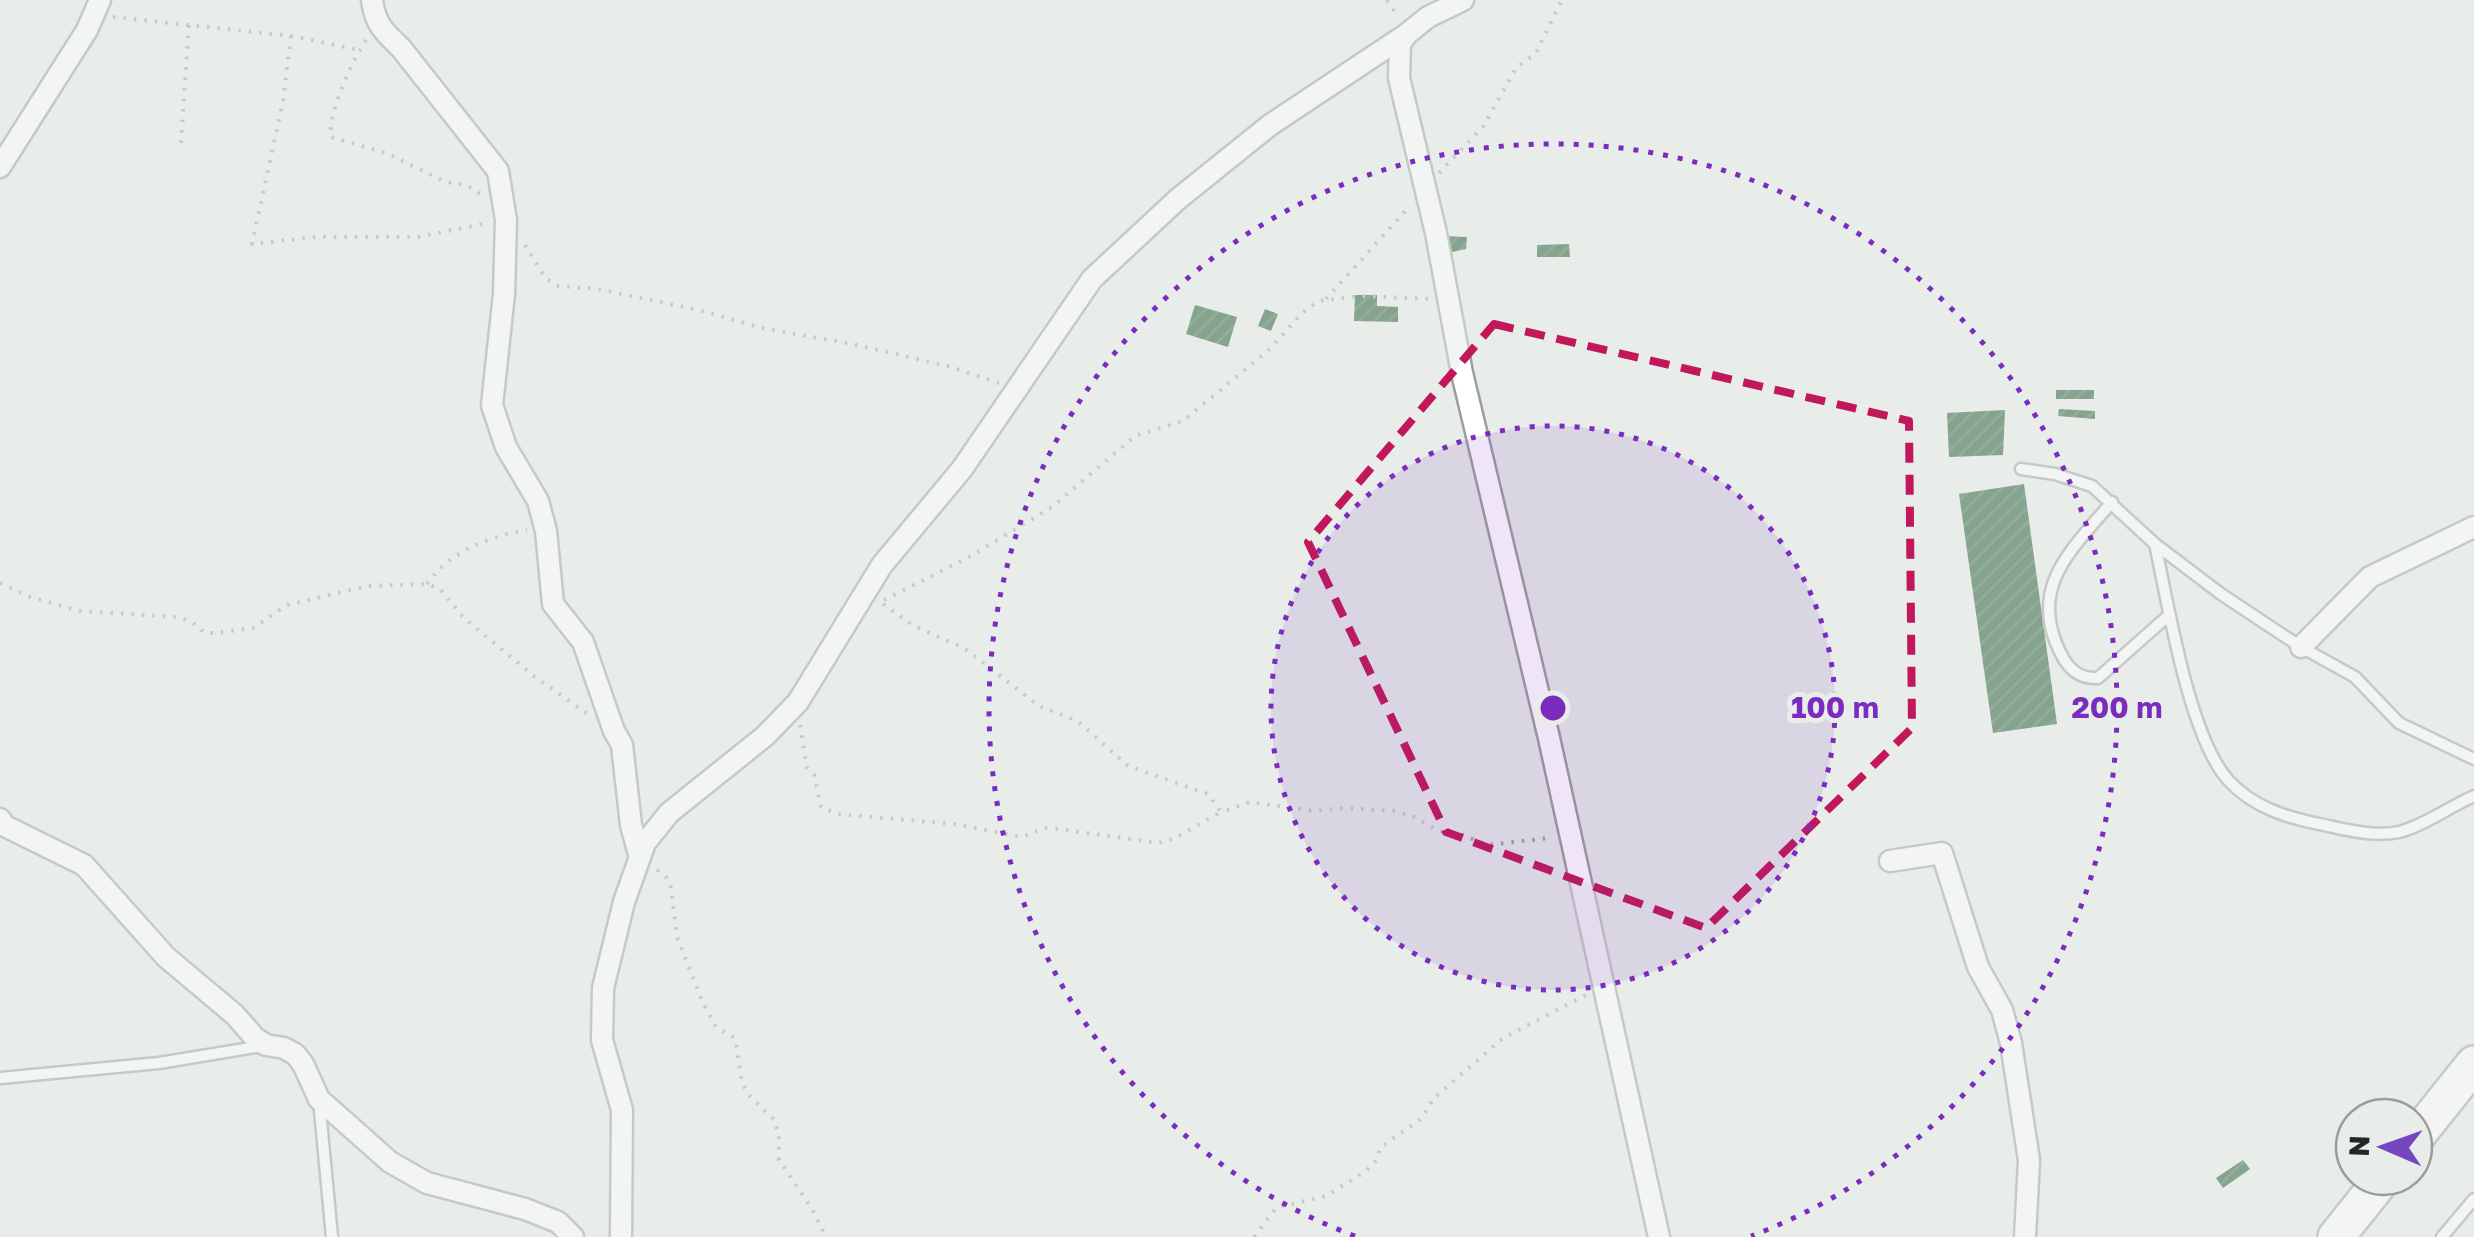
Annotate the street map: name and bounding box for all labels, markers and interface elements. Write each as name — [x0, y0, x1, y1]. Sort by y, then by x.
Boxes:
text: 100 m — [1791, 689, 1879, 725]
text: 200 m — [2071, 689, 2163, 725]
centre of rings — [1535, 690, 1571, 726]
north arrow — [2334, 1097, 2434, 1197]
text: N — [2342, 1135, 2375, 1157]

